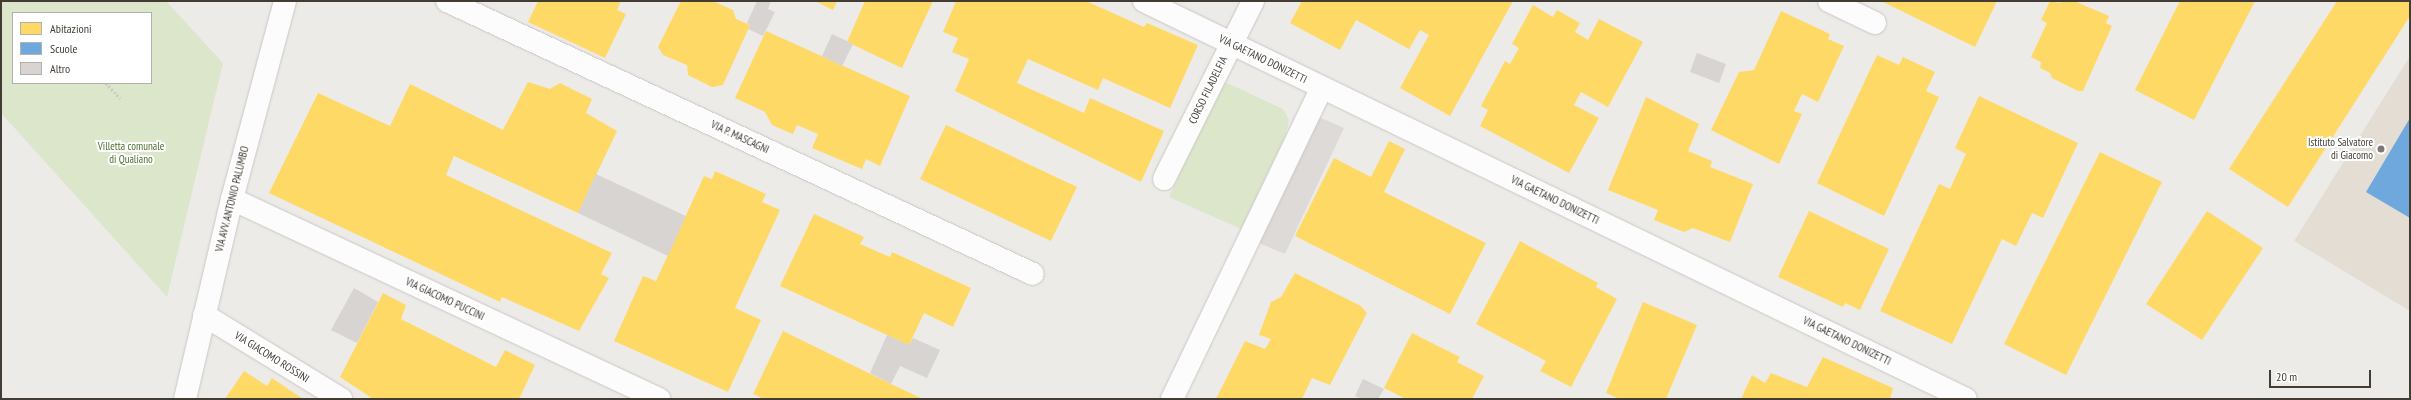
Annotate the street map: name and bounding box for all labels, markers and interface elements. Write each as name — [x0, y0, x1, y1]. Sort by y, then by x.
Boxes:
legend — [12, 12, 152, 84]
text: Abitazioni — [50, 21, 92, 36]
street label: VIA GAETANO DONIZETTI — [1217, 32, 1309, 86]
text: Scuole — [50, 41, 78, 56]
street label: CORSO FILADELFIA — [1186, 54, 1230, 126]
text: Altro — [50, 61, 70, 76]
street label: VIA P. MASCAGNI — [708, 118, 772, 156]
place label: Istituto Salvatore di Giacomo — [2308, 136, 2373, 162]
park label: Villetta comunale di Qualiano — [98, 140, 164, 166]
street label: VIA AVV. ANTONIO PALUMBO — [212, 144, 252, 254]
marker: Istituto Salvatore di Giacomo — [2376, 144, 2386, 154]
street label: VIA GAETANO DONIZETTI — [1509, 173, 1601, 227]
street label: VIA GIACOMO PUCCINI — [403, 275, 487, 323]
street label: VIA GAETANO DONIZETTI — [1801, 314, 1893, 368]
street label: VIA GIACOMO ROSSINI — [232, 329, 312, 385]
scale bar — [2271, 362, 2373, 388]
text: 20 m — [2276, 369, 2297, 384]

